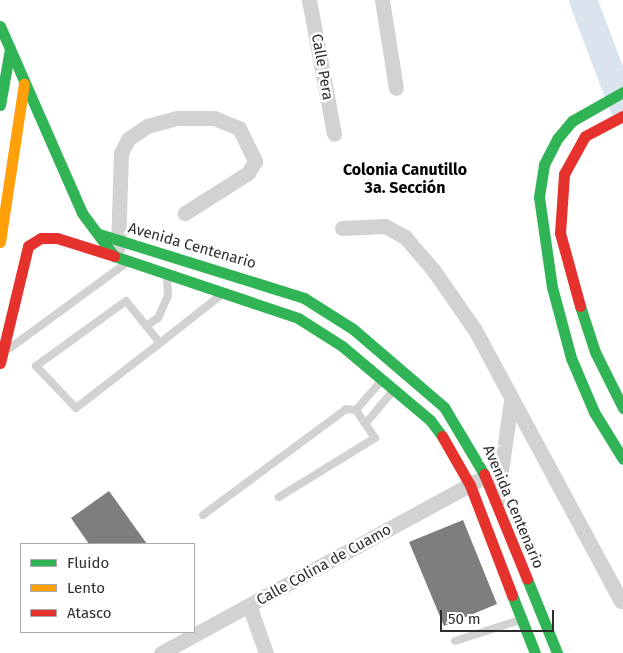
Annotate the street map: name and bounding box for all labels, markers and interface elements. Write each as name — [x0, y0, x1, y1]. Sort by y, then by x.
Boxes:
street label: Calle Pera — [307, 32, 337, 102]
district label: Colonia Canutillo 3a. Sección — [343, 160, 467, 198]
street label: Avenida Centenario — [126, 219, 258, 273]
street label: Avenida Centenario — [479, 443, 547, 571]
street label: Calle Colina de Cuamo — [253, 520, 395, 610]
legend — [20, 543, 195, 633]
text: Fluido — [67, 554, 109, 572]
text: Lento — [67, 579, 105, 597]
scale bar — [443, 600, 557, 632]
text: Atasco — [67, 604, 112, 622]
text: 50 m — [448, 610, 481, 628]

